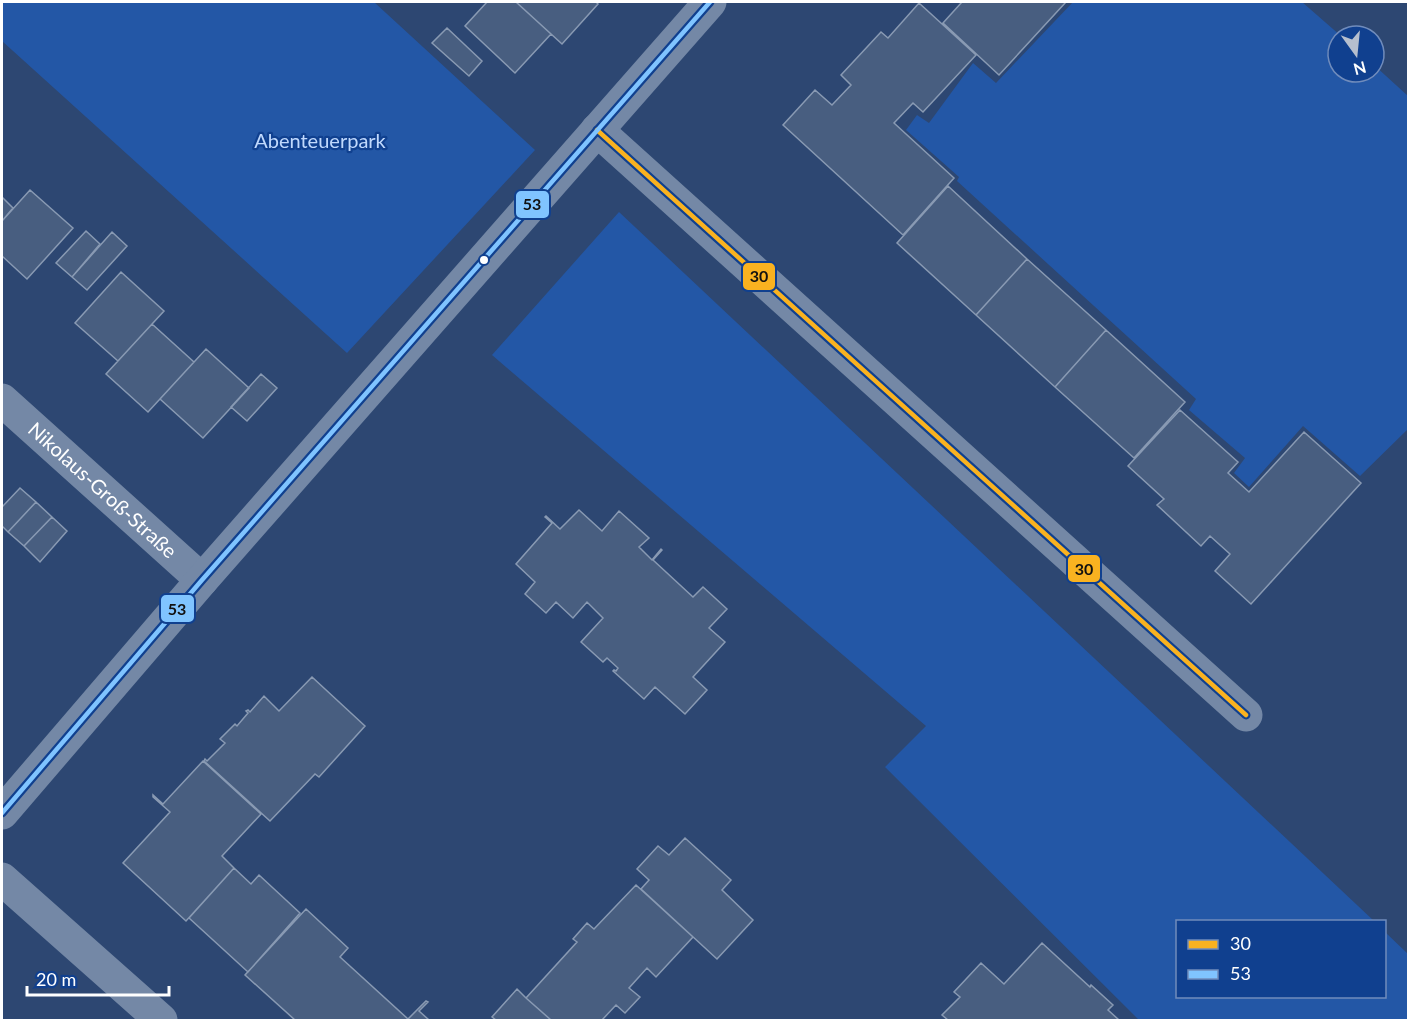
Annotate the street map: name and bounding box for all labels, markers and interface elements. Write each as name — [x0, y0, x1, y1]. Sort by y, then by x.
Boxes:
north arrow — [1326, 24, 1386, 84]
text: N — [1352, 58, 1368, 80]
park label: Abenteuerpark — [254, 128, 387, 152]
line badge: 53 — [515, 190, 550, 219]
text: 53 — [523, 194, 541, 213]
unlabelled marker — [478, 254, 490, 266]
line badge: 30 — [742, 262, 776, 291]
text: 30 — [750, 266, 768, 285]
street label: Nikolaus-Groß-Straße — [24, 417, 182, 562]
line badge: 30 — [1067, 554, 1101, 583]
text: 30 — [1075, 559, 1093, 578]
line badge: 53 — [160, 594, 195, 623]
text: 53 — [168, 599, 186, 618]
legend — [1176, 920, 1386, 998]
text: 30 — [1230, 932, 1251, 954]
scale bar — [27, 959, 170, 997]
text: 53 — [1230, 962, 1251, 984]
text: 20 m — [36, 968, 76, 990]

